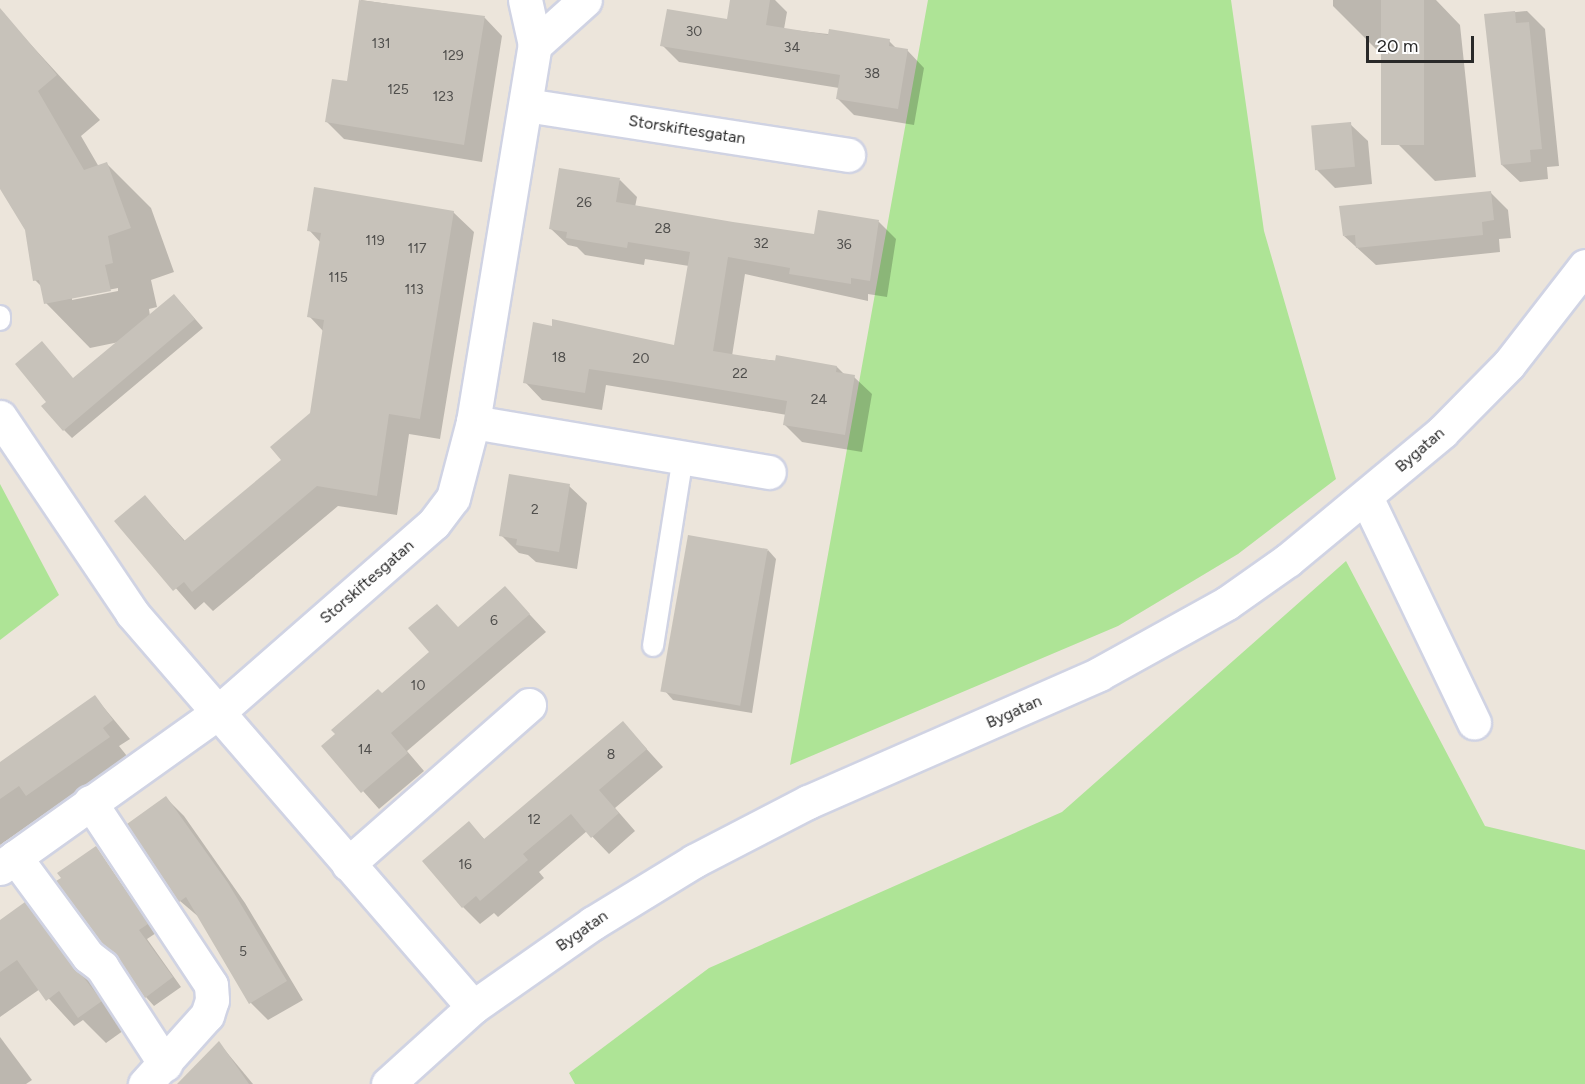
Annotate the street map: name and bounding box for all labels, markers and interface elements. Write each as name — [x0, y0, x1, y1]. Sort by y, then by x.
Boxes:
house number: 30 — [686, 24, 702, 40]
scale bar — [1369, 24, 1477, 62]
text: 20 m — [1377, 35, 1418, 57]
house number: 131 — [371, 36, 391, 52]
house number: 34 — [784, 40, 800, 56]
house number: 129 — [442, 48, 464, 64]
house number: 38 — [864, 66, 880, 82]
house number: 125 — [387, 82, 409, 98]
house number: 123 — [432, 89, 454, 105]
street label: Storskiftesgatan — [627, 111, 747, 149]
house number: 26 — [576, 195, 592, 211]
house number: 28 — [655, 221, 671, 237]
house number: 119 — [365, 233, 385, 249]
house number: 32 — [753, 236, 769, 252]
house number: 36 — [836, 237, 852, 253]
house number: 117 — [407, 241, 427, 257]
house number: 115 — [328, 270, 348, 286]
house number: 113 — [404, 282, 424, 298]
house number: 18 — [552, 350, 566, 366]
house number: 20 — [633, 351, 649, 367]
house number: 22 — [732, 366, 748, 382]
house number: 24 — [811, 392, 827, 408]
street label: Bygatan — [1392, 424, 1448, 476]
house number: 2 — [531, 502, 539, 518]
street label: Storskiftesgatan — [316, 536, 418, 628]
house number: 6 — [490, 613, 498, 629]
house number: 10 — [411, 678, 425, 694]
street label: Bygatan — [983, 691, 1045, 733]
house number: 14 — [358, 742, 372, 758]
house number: 8 — [607, 747, 615, 763]
house number: 12 — [527, 812, 541, 828]
house number: 16 — [458, 857, 472, 873]
street label: Bygatan — [552, 906, 612, 956]
house number: 5 — [239, 944, 247, 960]

